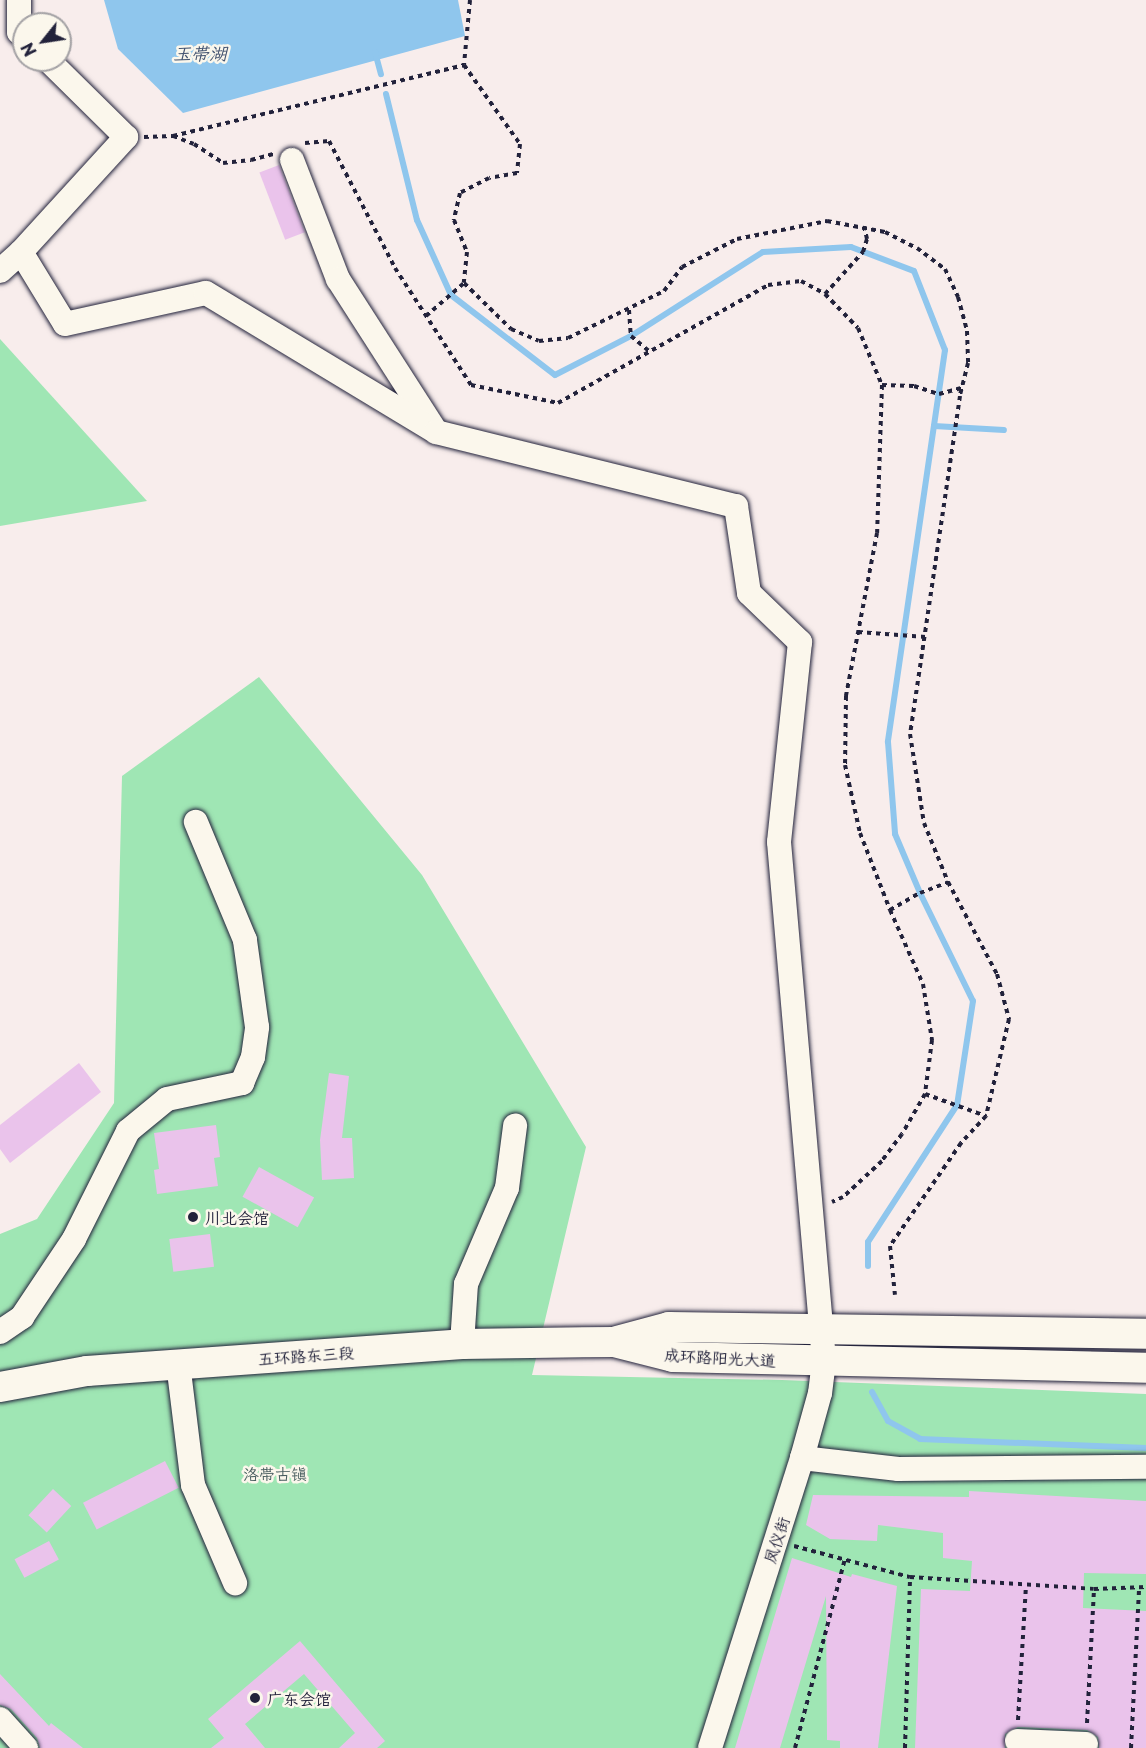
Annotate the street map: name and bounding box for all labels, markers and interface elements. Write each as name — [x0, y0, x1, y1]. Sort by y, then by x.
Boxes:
north arrow — [12, 12, 72, 72]
text: N — [15, 39, 42, 61]
water label: 玉带湖 — [173, 42, 227, 64]
place label: 川北会馆 — [205, 1207, 269, 1227]
marker: 川北会馆 — [186, 1210, 200, 1224]
street label: 五环路东三段 — [257, 1342, 355, 1368]
street label: 成环路阳光大道 — [664, 1344, 776, 1370]
park label: 洛带古镇 — [243, 1463, 307, 1483]
street label: 凤仪街 — [759, 1514, 793, 1566]
place label: 广东会馆 — [267, 1688, 331, 1708]
marker: 广东会馆 — [248, 1691, 262, 1705]

